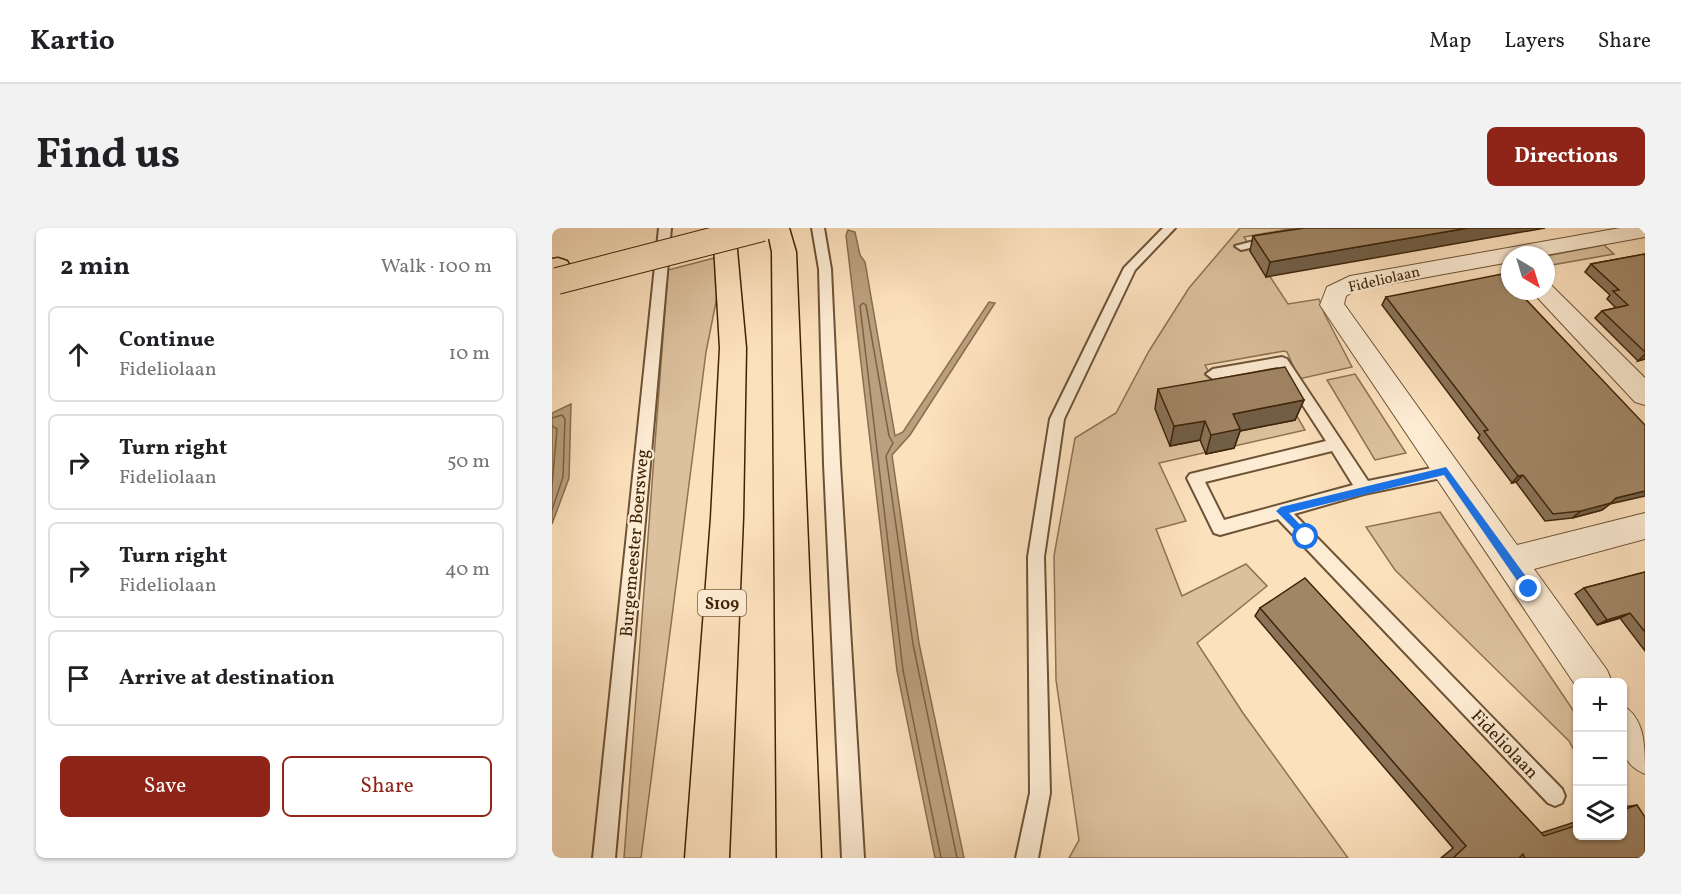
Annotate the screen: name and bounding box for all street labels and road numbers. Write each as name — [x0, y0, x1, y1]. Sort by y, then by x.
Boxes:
street label: Fideliolaan — [1346, 262, 1422, 299]
street label: Burgemeester Boersweg — [615, 448, 656, 638]
road number: S109 — [698, 590, 746, 616]
street label: Fideliolaan — [1464, 705, 1544, 786]

